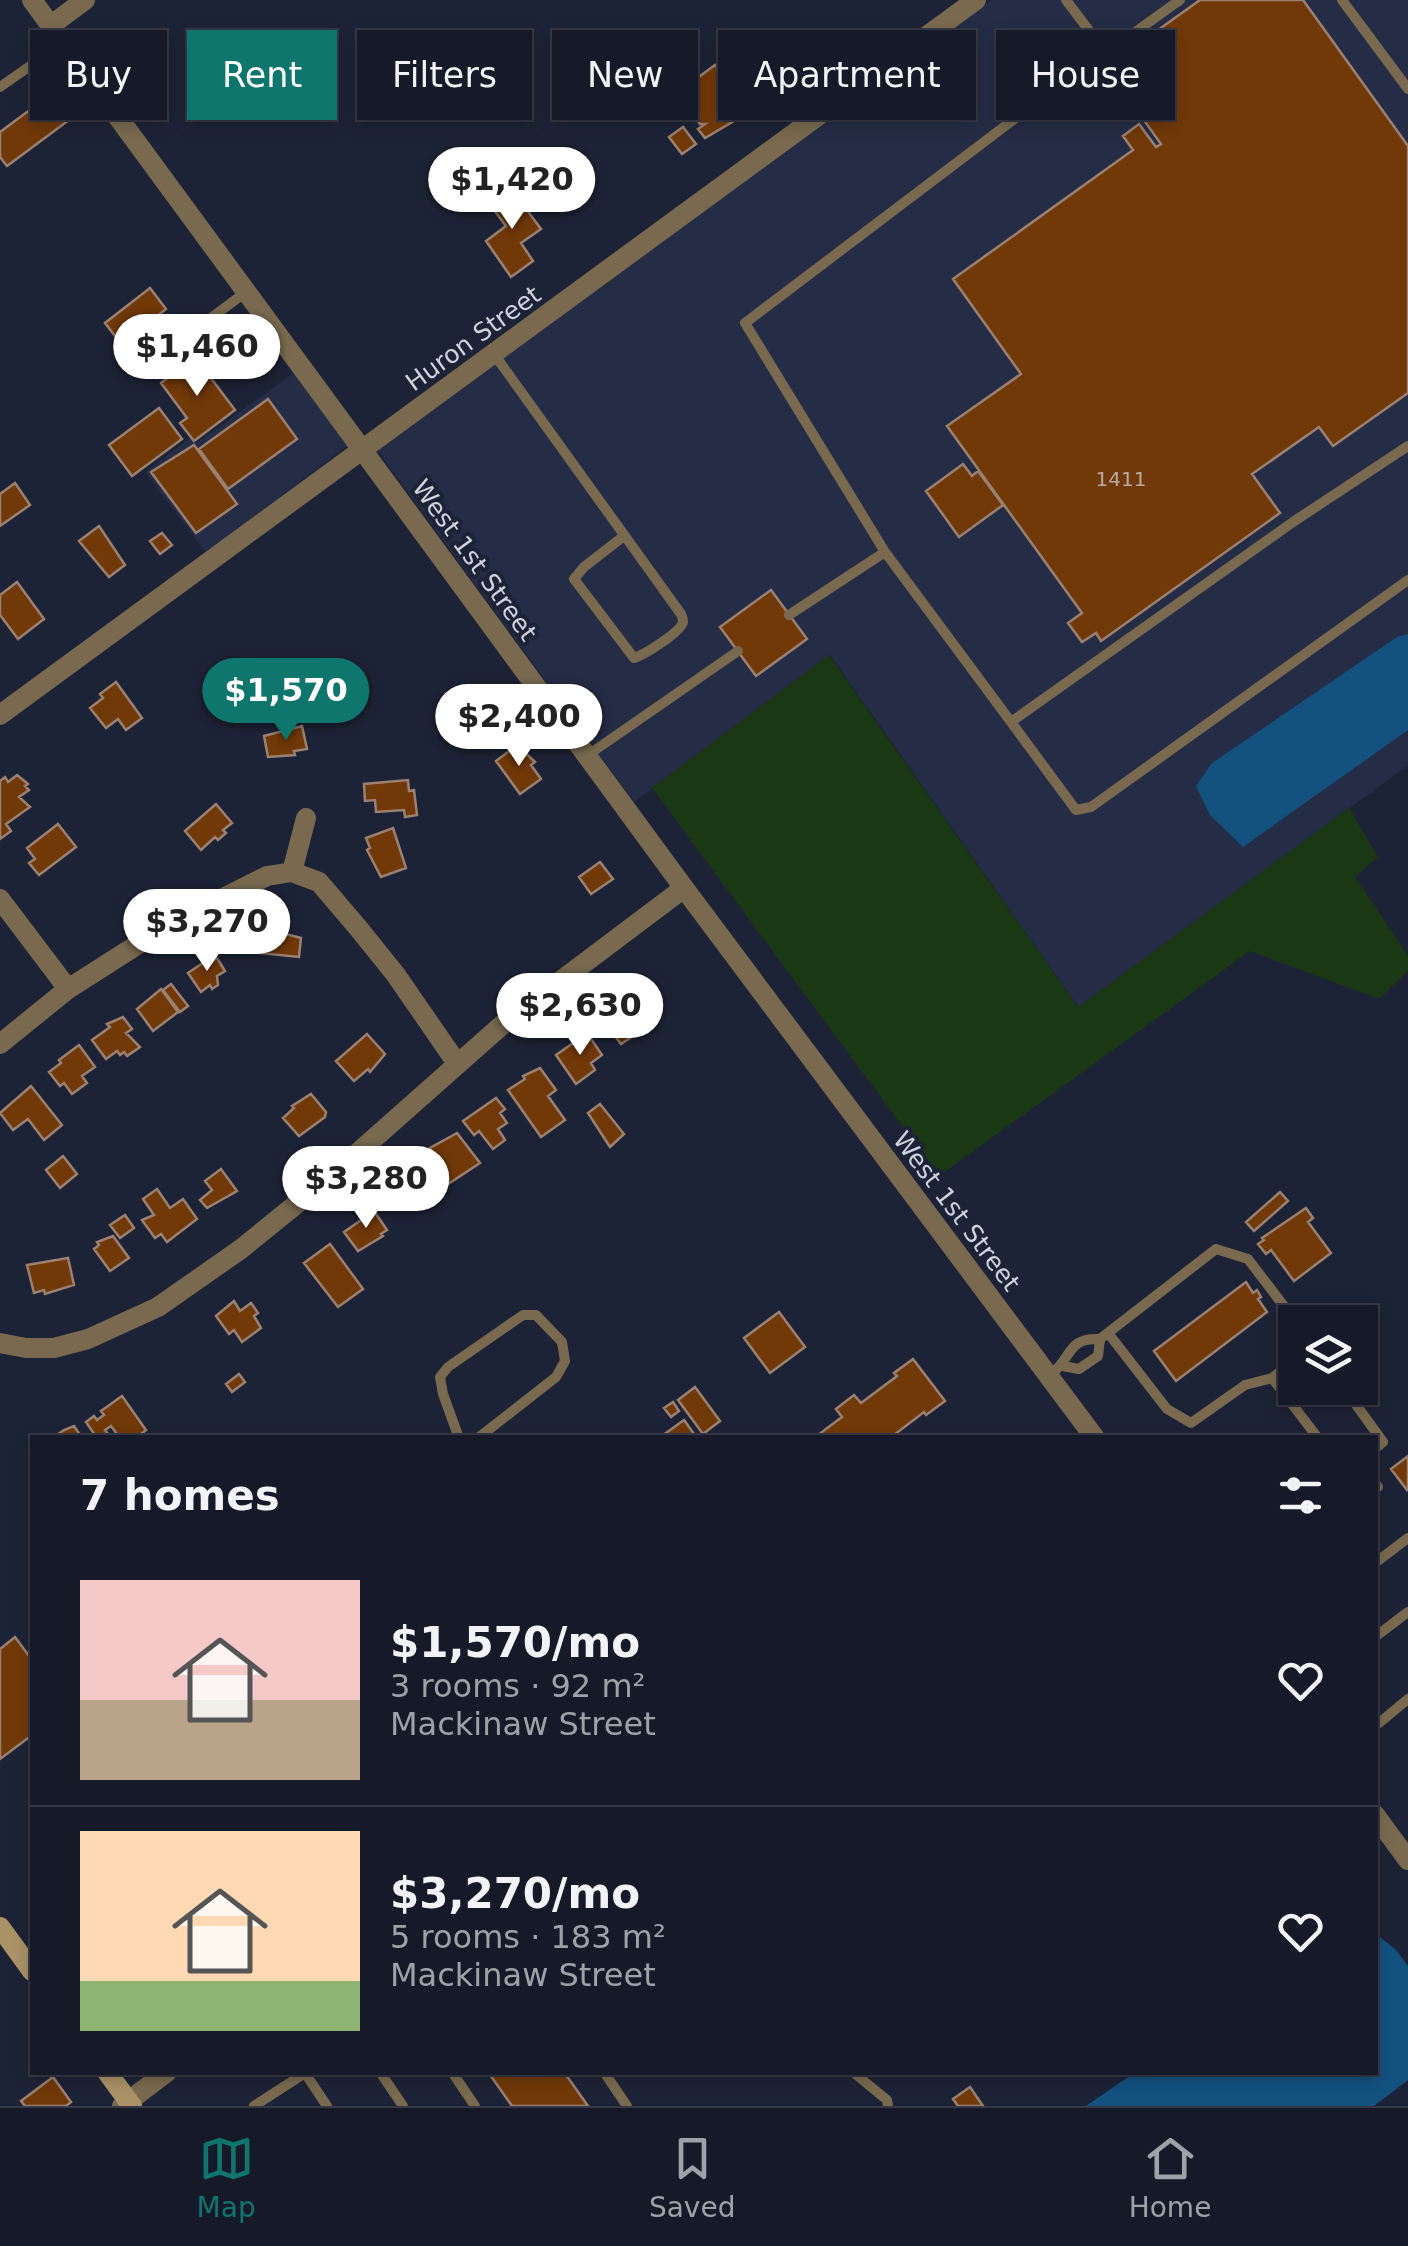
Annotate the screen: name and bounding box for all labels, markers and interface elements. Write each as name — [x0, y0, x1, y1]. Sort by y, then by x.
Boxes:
chip: Buy — [30, 30, 167, 120]
chip: Rent — [187, 30, 337, 120]
chip: Filters — [357, 30, 532, 120]
chip: New — [552, 30, 698, 120]
chip: Apartment — [718, 30, 976, 120]
chip: House — [996, 30, 1175, 120]
pin: $1,420 — [431, 147, 593, 232]
text: $1,420 — [450, 160, 574, 198]
street label: Huron Street — [400, 280, 546, 397]
pin: $1,460 — [116, 314, 278, 399]
text: $1,460 — [135, 327, 259, 365]
house number: 1411 — [1096, 467, 1146, 491]
street label: West 1st Street — [406, 474, 543, 647]
pin: $1,570 — [205, 658, 367, 743]
text: $1,570 — [224, 671, 348, 709]
pin: $2,400 — [438, 684, 600, 769]
text: $2,400 — [457, 697, 581, 735]
pin: $3,270 — [126, 889, 288, 974]
text: $3,270 — [145, 902, 269, 940]
pin: $2,630 — [499, 973, 661, 1058]
text: $2,630 — [518, 986, 642, 1024]
street label: West 1st Street — [887, 1126, 1026, 1297]
pin: $3,280 — [285, 1146, 447, 1231]
text: $3,280 — [304, 1159, 428, 1197]
map controls — [1278, 1305, 1378, 1405]
button: layers — [1278, 1305, 1378, 1405]
icon: filters — [1273, 1468, 1328, 1523]
text: 7 homes — [80, 1471, 280, 1520]
text: $1,570/mo — [390, 1618, 640, 1667]
icon: home — [160, 1620, 280, 1740]
icon: heart — [1273, 1653, 1328, 1708]
text: 3 rooms · 92 m² — [390, 1667, 645, 1705]
text: Mackinaw Street — [390, 1705, 656, 1743]
text: $3,270/mo — [390, 1869, 640, 1918]
icon: home — [160, 1871, 280, 1991]
icon: heart — [1273, 1904, 1328, 1959]
text: 5 rooms · 183 m² — [390, 1918, 666, 1956]
text: Mackinaw Street — [390, 1956, 656, 1994]
tab: Map — [197, 2131, 256, 2224]
tab: Saved — [649, 2131, 735, 2224]
tab: Home — [1129, 2131, 1211, 2224]

